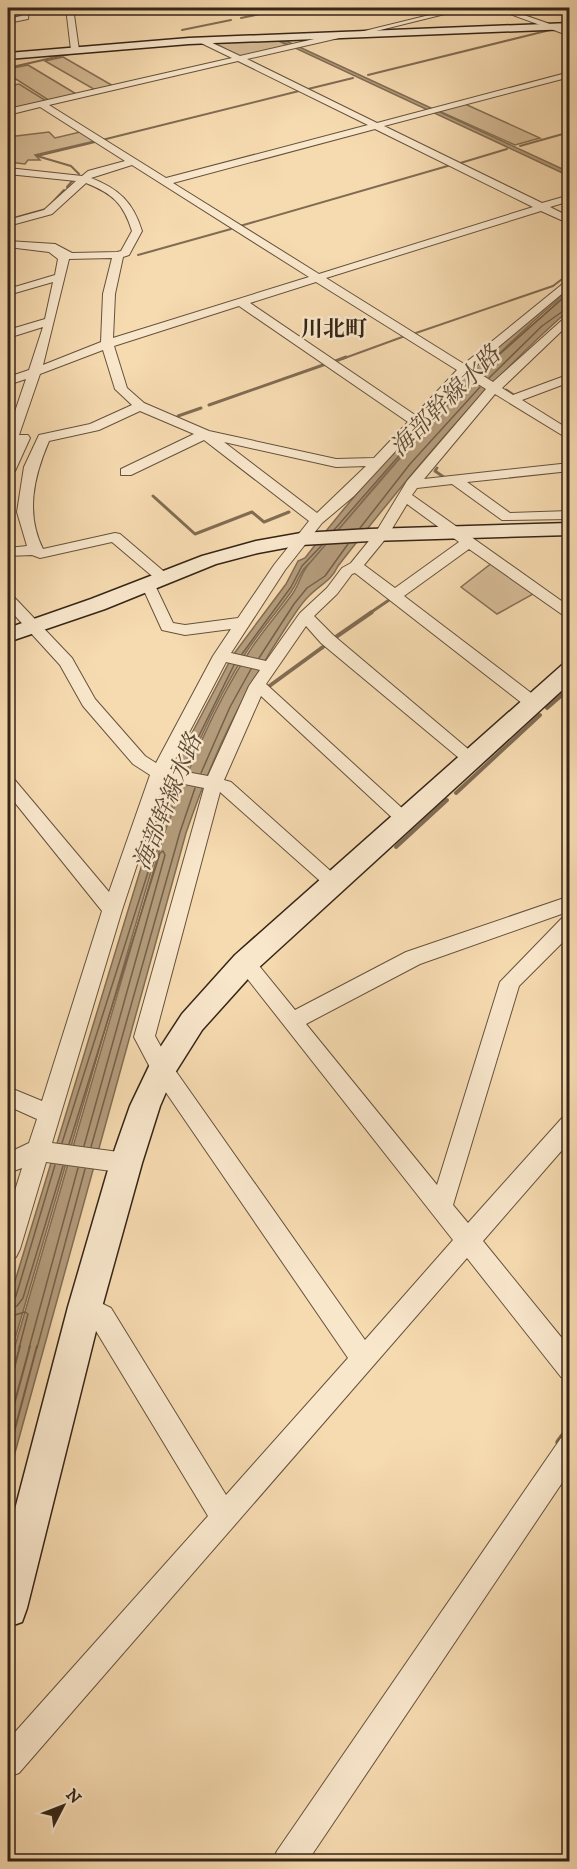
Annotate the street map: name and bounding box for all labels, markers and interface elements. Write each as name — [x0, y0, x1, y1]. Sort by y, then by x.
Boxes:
district label: 川北町 — [301, 316, 367, 343]
water label: 海部幹線水路 — [384, 339, 509, 463]
water label: 海部幹線水路 — [127, 728, 210, 875]
north arrow — [33, 1776, 93, 1836]
text: N — [62, 1785, 85, 1808]

